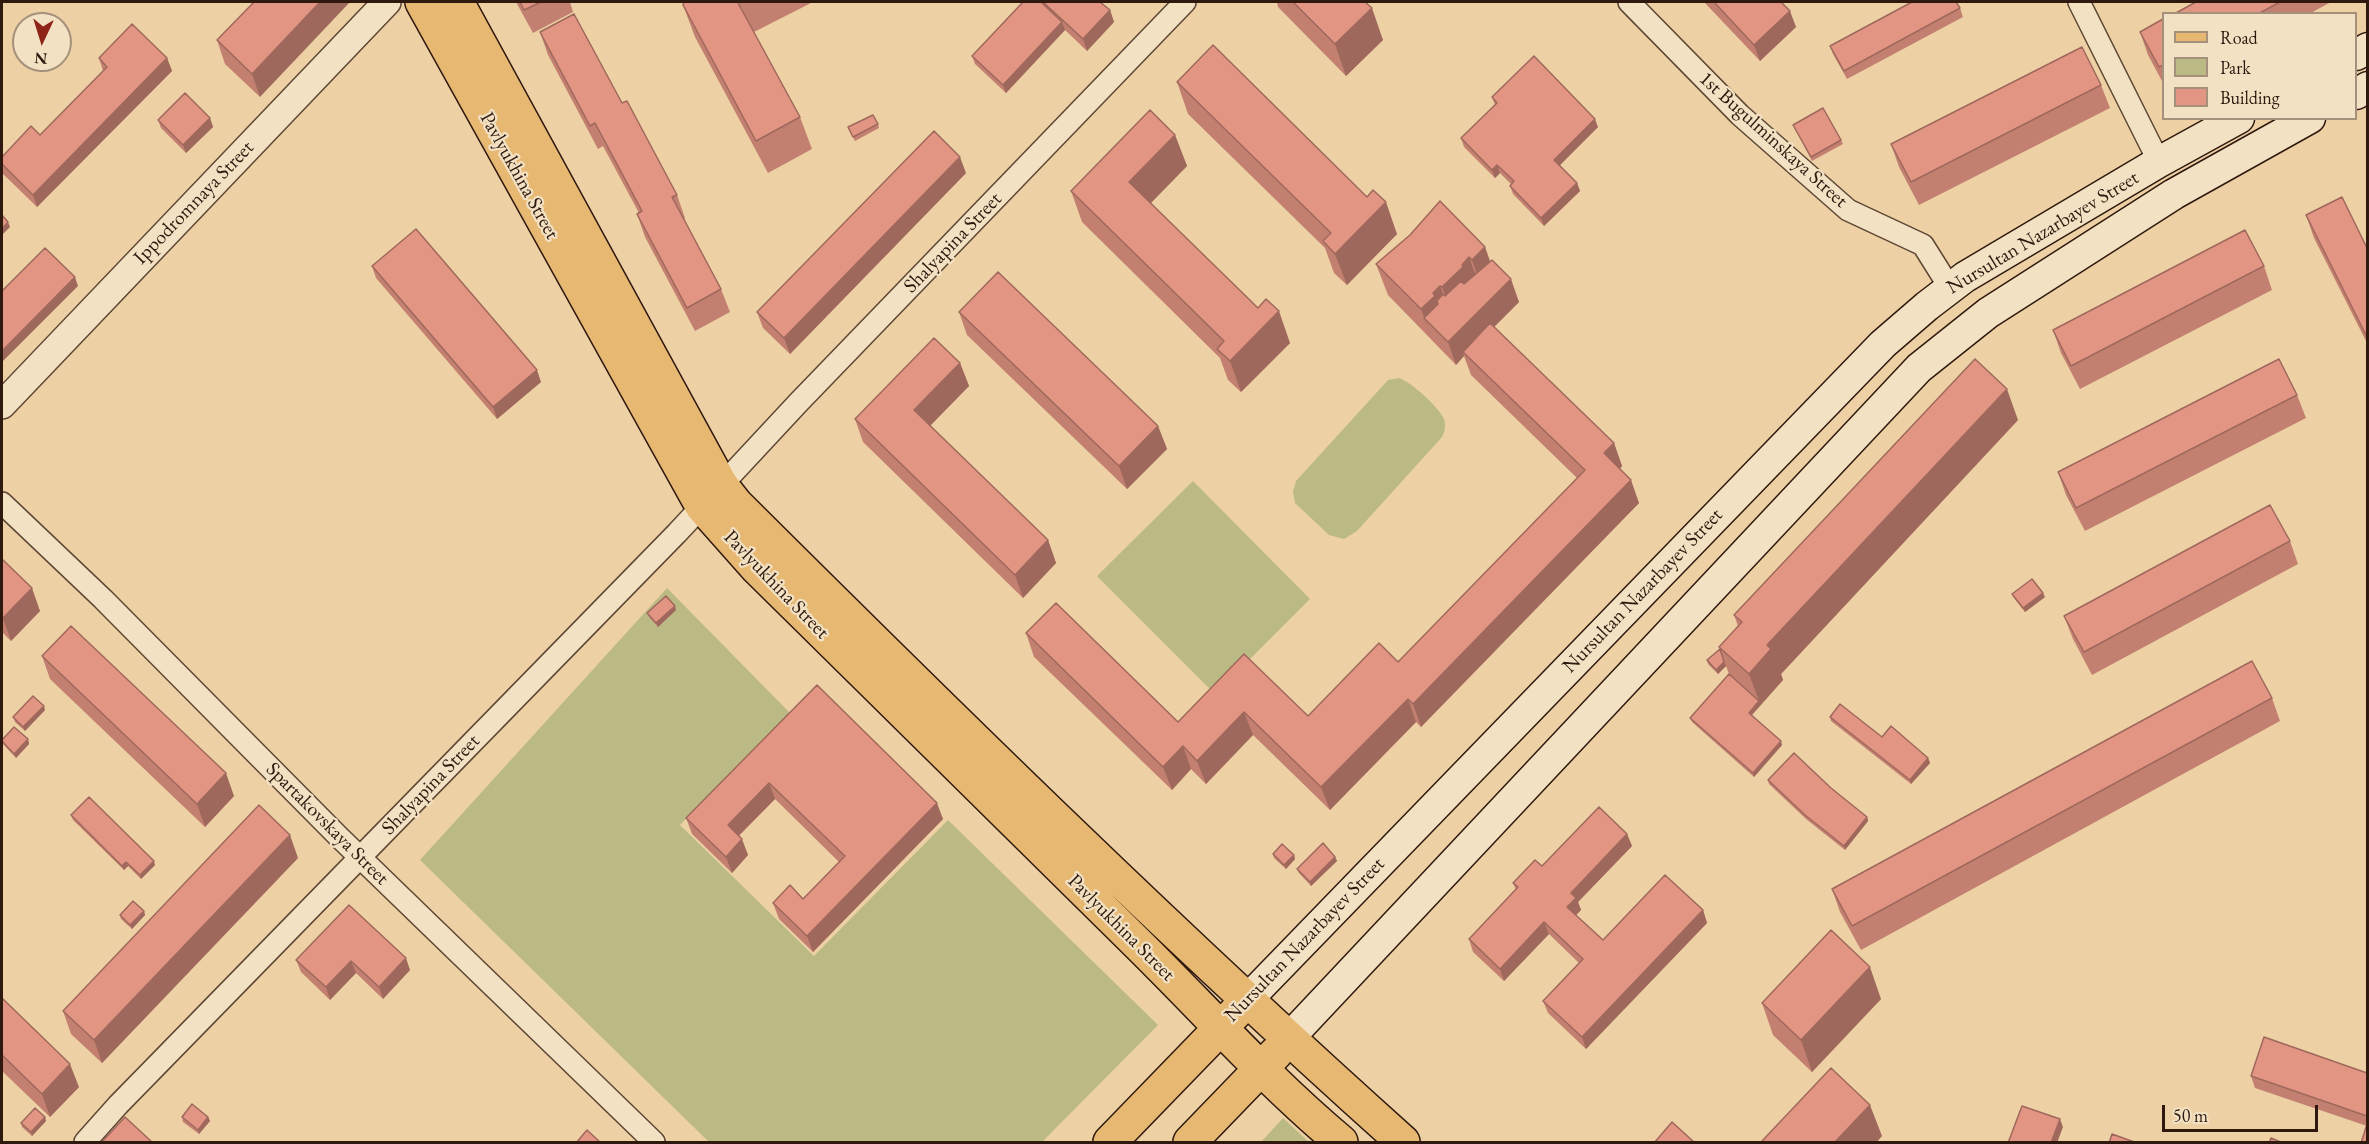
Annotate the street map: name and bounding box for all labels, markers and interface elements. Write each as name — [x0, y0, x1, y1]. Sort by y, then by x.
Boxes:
north arrow — [12, 12, 72, 72]
legend — [2162, 12, 2357, 120]
text: Road — [2220, 26, 2258, 49]
text: N — [34, 48, 48, 69]
text: Park — [2220, 56, 2251, 79]
street label: 1st Bugulminskaya Street — [1694, 67, 1852, 213]
text: Building — [2220, 86, 2280, 109]
street label: Pavlyukhina Street — [474, 108, 564, 244]
street label: Ippodromnaya Street — [129, 136, 259, 270]
street label: Nursultan Nazarbayev Street — [1943, 166, 2143, 300]
street label: Shalyapina Street — [899, 188, 1007, 298]
street label: Nursultan Nazarbayev Street — [1558, 504, 1728, 678]
street label: Pavlyukhina Street — [718, 526, 834, 644]
street label: Shalyapina Street — [377, 730, 485, 840]
street label: Spartakovskaya Street — [261, 758, 393, 890]
street label: Nursultan Nazarbayev Street — [1220, 853, 1390, 1027]
street label: Pavlyukhina Street — [1062, 869, 1180, 987]
scale bar — [2165, 1093, 2321, 1131]
text: 50 m — [2173, 1104, 2208, 1127]

